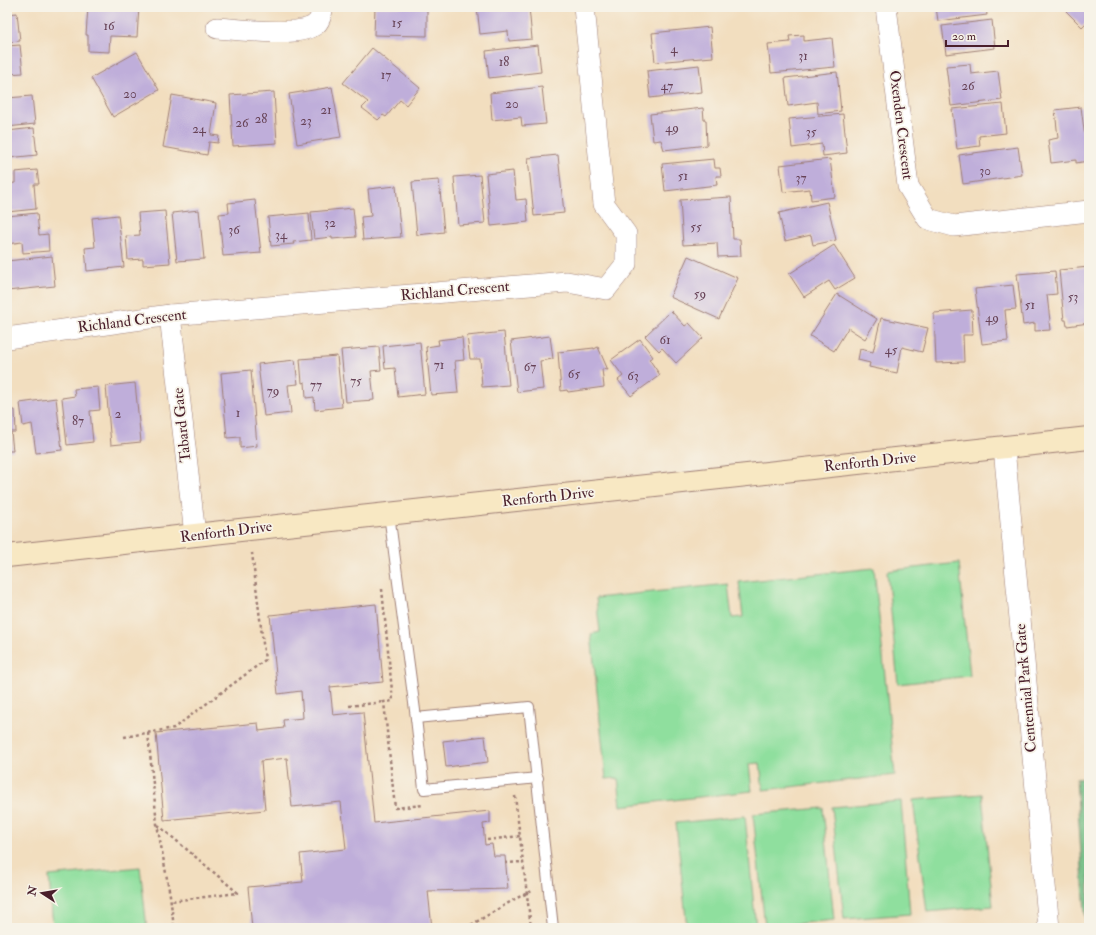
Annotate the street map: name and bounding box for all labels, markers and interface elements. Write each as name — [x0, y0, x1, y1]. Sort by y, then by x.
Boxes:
house number: 15 — [392, 15, 402, 31]
house number: 16 — [103, 18, 116, 34]
scale bar — [946, 22, 1008, 48]
text: 20 m — [952, 29, 977, 44]
house number: 4 — [670, 41, 678, 57]
house number: 31 — [798, 48, 808, 64]
house number: 18 — [499, 54, 509, 70]
house number: 17 — [381, 67, 391, 83]
street label: Oxenden Crescent — [885, 69, 917, 181]
house number: 47 — [661, 78, 673, 94]
house number: 26 — [961, 78, 976, 94]
house number: 20 — [123, 86, 137, 102]
house number: 20 — [505, 96, 519, 112]
house number: 21 — [320, 102, 332, 118]
house number: 28 — [255, 111, 267, 127]
house number: 23 — [300, 113, 312, 129]
house number: 26 — [235, 115, 250, 131]
house number: 49 — [665, 120, 679, 136]
house number: 24 — [192, 121, 207, 137]
house number: 35 — [806, 124, 817, 140]
house number: 30 — [979, 163, 991, 179]
house number: 51 — [678, 168, 689, 184]
house number: 37 — [796, 170, 807, 186]
house number: 32 — [324, 215, 336, 231]
house number: 55 — [690, 219, 702, 235]
house number: 36 — [228, 222, 241, 238]
house number: 34 — [275, 227, 288, 243]
street label: Richland Crescent — [400, 277, 510, 305]
house number: 59 — [694, 286, 706, 302]
house number: 53 — [1068, 289, 1078, 305]
house number: 51 — [1025, 297, 1036, 313]
street label: Richland Crescent — [77, 305, 188, 337]
house number: 49 — [985, 310, 999, 326]
house number: 61 — [659, 332, 671, 348]
house number: 45 — [885, 342, 898, 358]
house number: 71 — [434, 357, 445, 373]
house number: 67 — [524, 359, 536, 375]
house number: 65 — [568, 366, 580, 382]
house number: 63 — [627, 368, 639, 384]
house number: 75 — [350, 373, 362, 389]
house number: 77 — [310, 377, 322, 393]
house number: 79 — [267, 383, 279, 399]
street label: Tabard Gate — [169, 387, 195, 463]
house number: 1 — [236, 405, 241, 421]
house number: 2 — [115, 406, 122, 422]
house number: 87 — [72, 413, 84, 429]
street label: Renforth Drive — [823, 448, 917, 476]
street label: Renforth Drive — [501, 483, 595, 511]
street label: Renforth Drive — [179, 517, 273, 547]
street label: Centennial Park Gate — [1011, 623, 1041, 753]
north arrow — [22, 873, 62, 913]
text: N — [25, 884, 40, 898]

